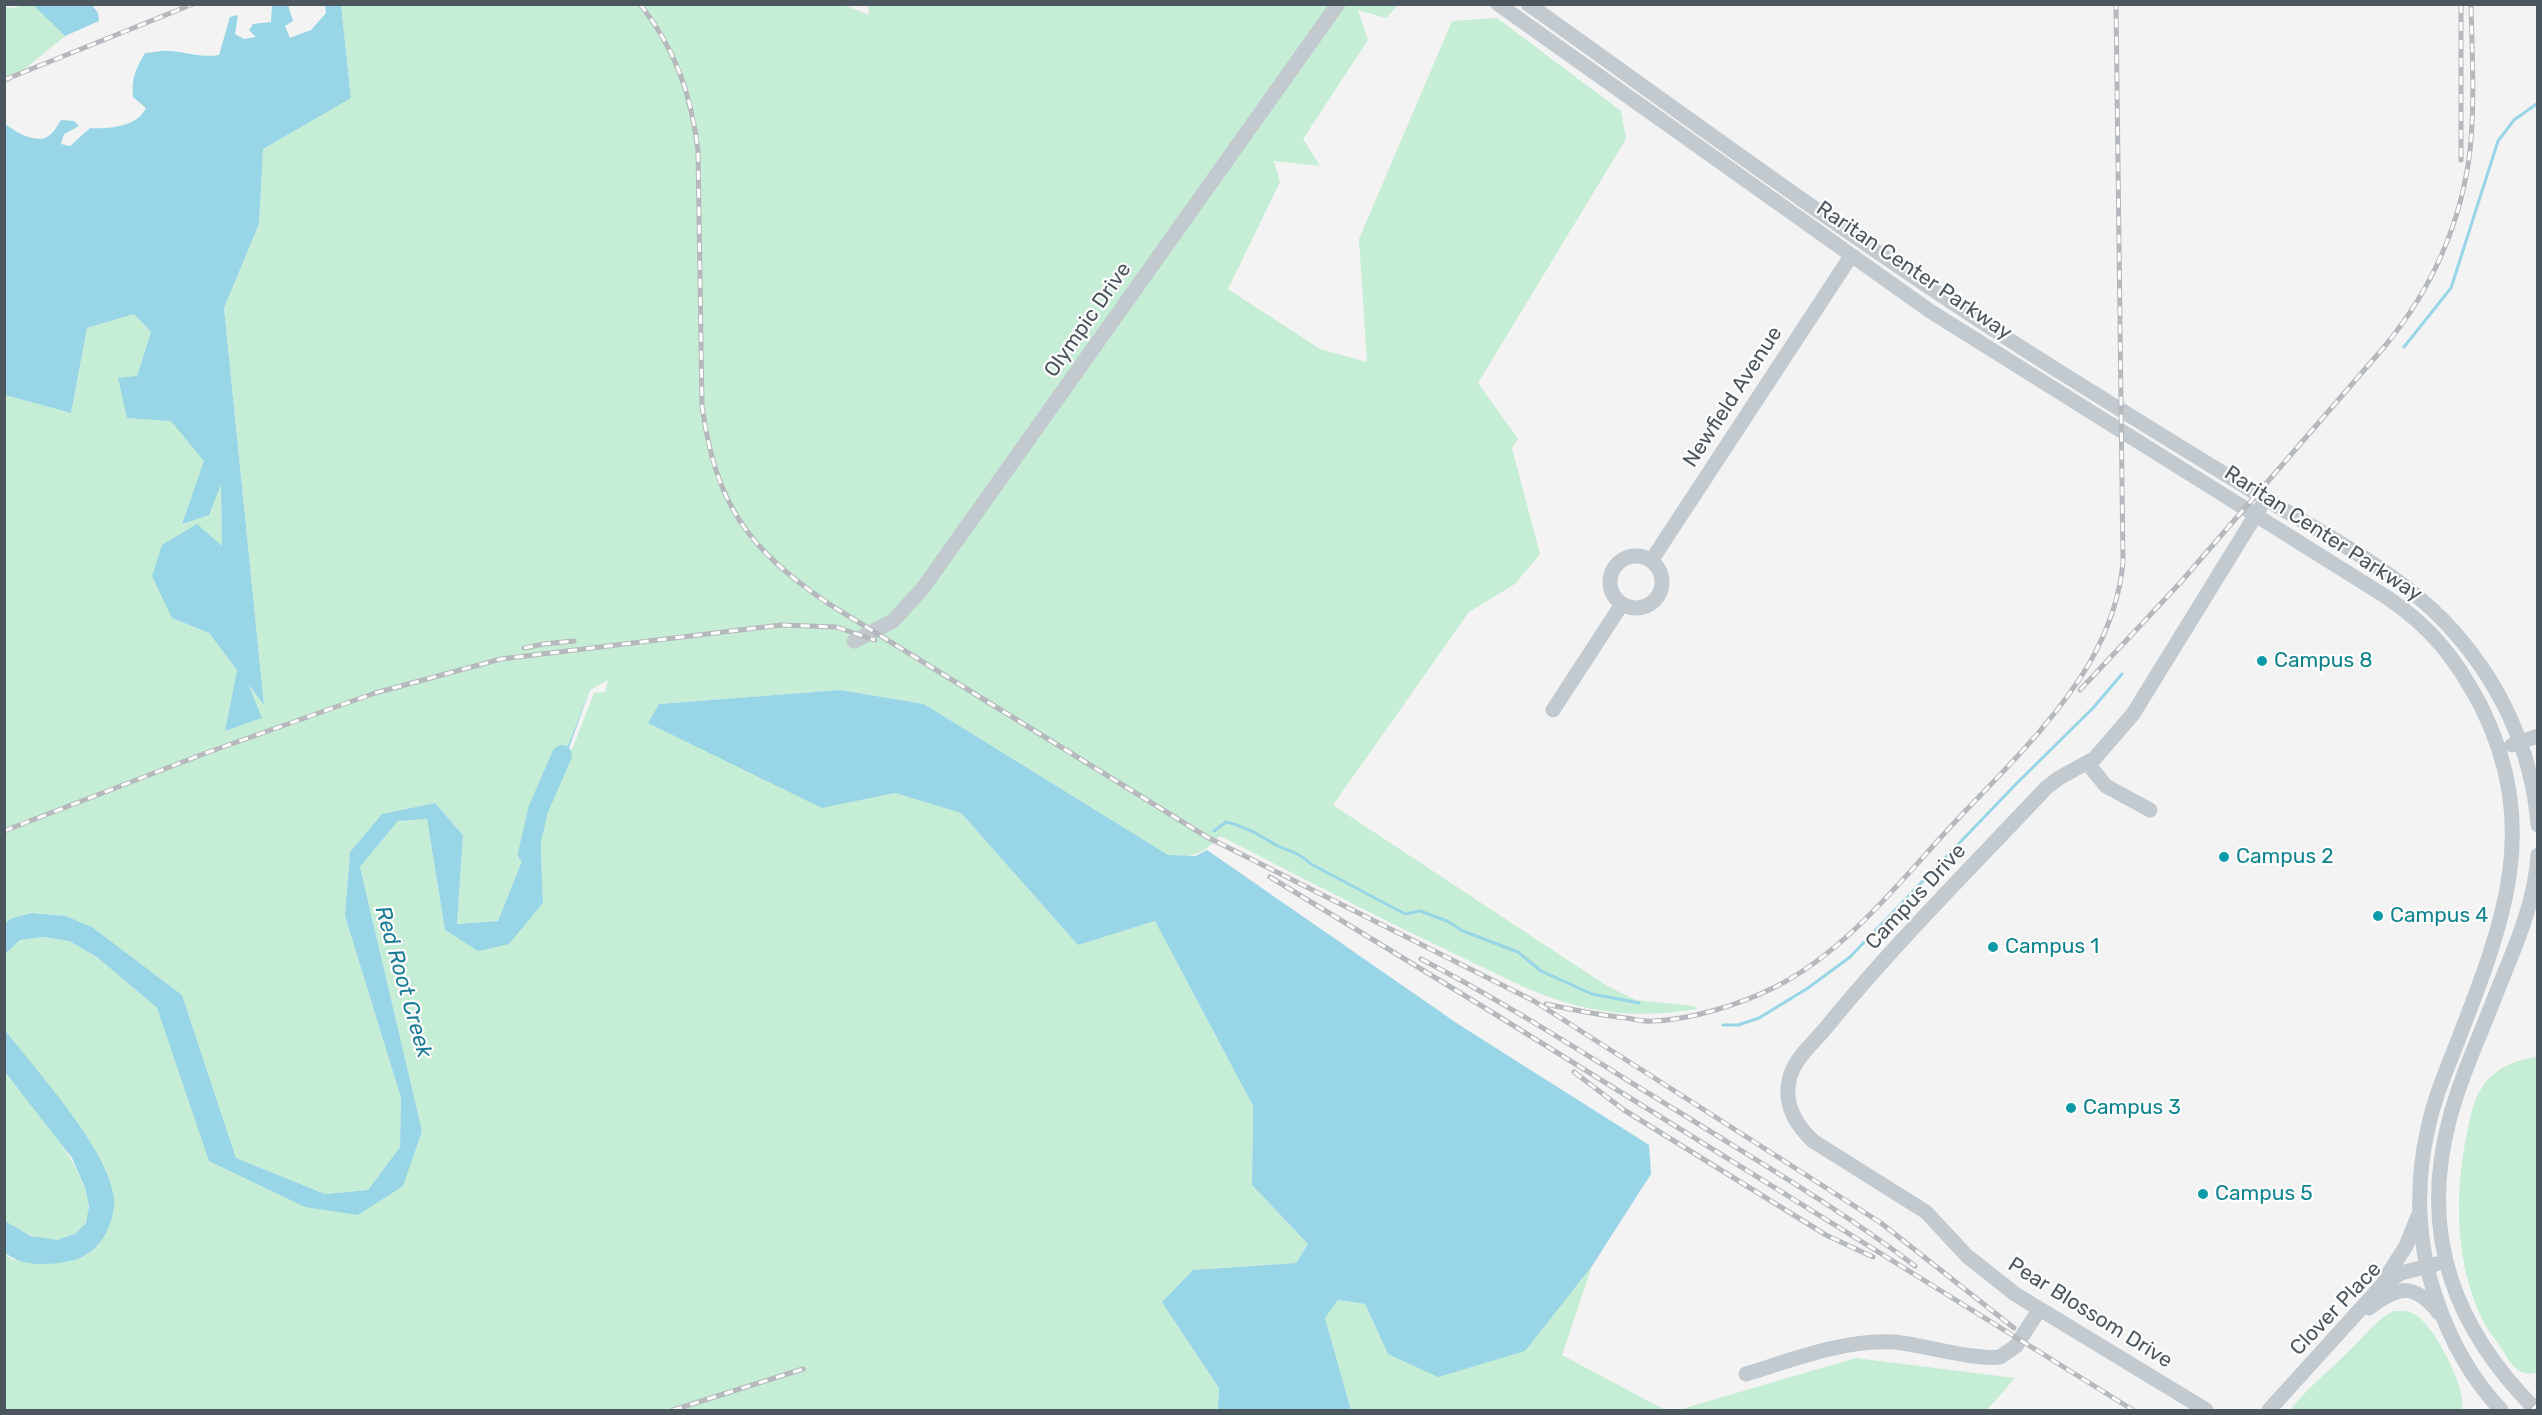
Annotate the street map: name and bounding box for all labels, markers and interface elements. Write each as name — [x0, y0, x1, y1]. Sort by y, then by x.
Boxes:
street label: Raritan Center Parkway — [1811, 196, 2017, 346]
street label: Olympic Drive — [1039, 258, 1137, 382]
street label: Newfield Avenue — [1678, 322, 1788, 472]
street label: Raritan Center Parkway — [2219, 461, 2427, 607]
place label: Campus 8 — [2274, 648, 2373, 674]
marker: Campus 8 — [2255, 654, 2269, 668]
street label: Campus Drive — [1860, 839, 1972, 955]
place label: Campus 2 — [2236, 844, 2334, 870]
marker: Campus 2 — [2217, 850, 2231, 864]
water label: Red Root Creek — [369, 903, 437, 1061]
place label: Campus 4 — [2390, 903, 2488, 929]
marker: Campus 4 — [2371, 909, 2385, 923]
place label: Campus 1 — [2005, 934, 2099, 960]
marker: Campus 1 — [1986, 940, 2000, 954]
place label: Campus 3 — [2083, 1095, 2181, 1121]
marker: Campus 3 — [2064, 1101, 2078, 1115]
place label: Campus 5 — [2215, 1181, 2313, 1207]
marker: Campus 5 — [2196, 1187, 2210, 1201]
street label: Pear Blossom Drive — [2003, 1252, 2177, 1374]
street label: Clover Place — [2285, 1257, 2387, 1361]

